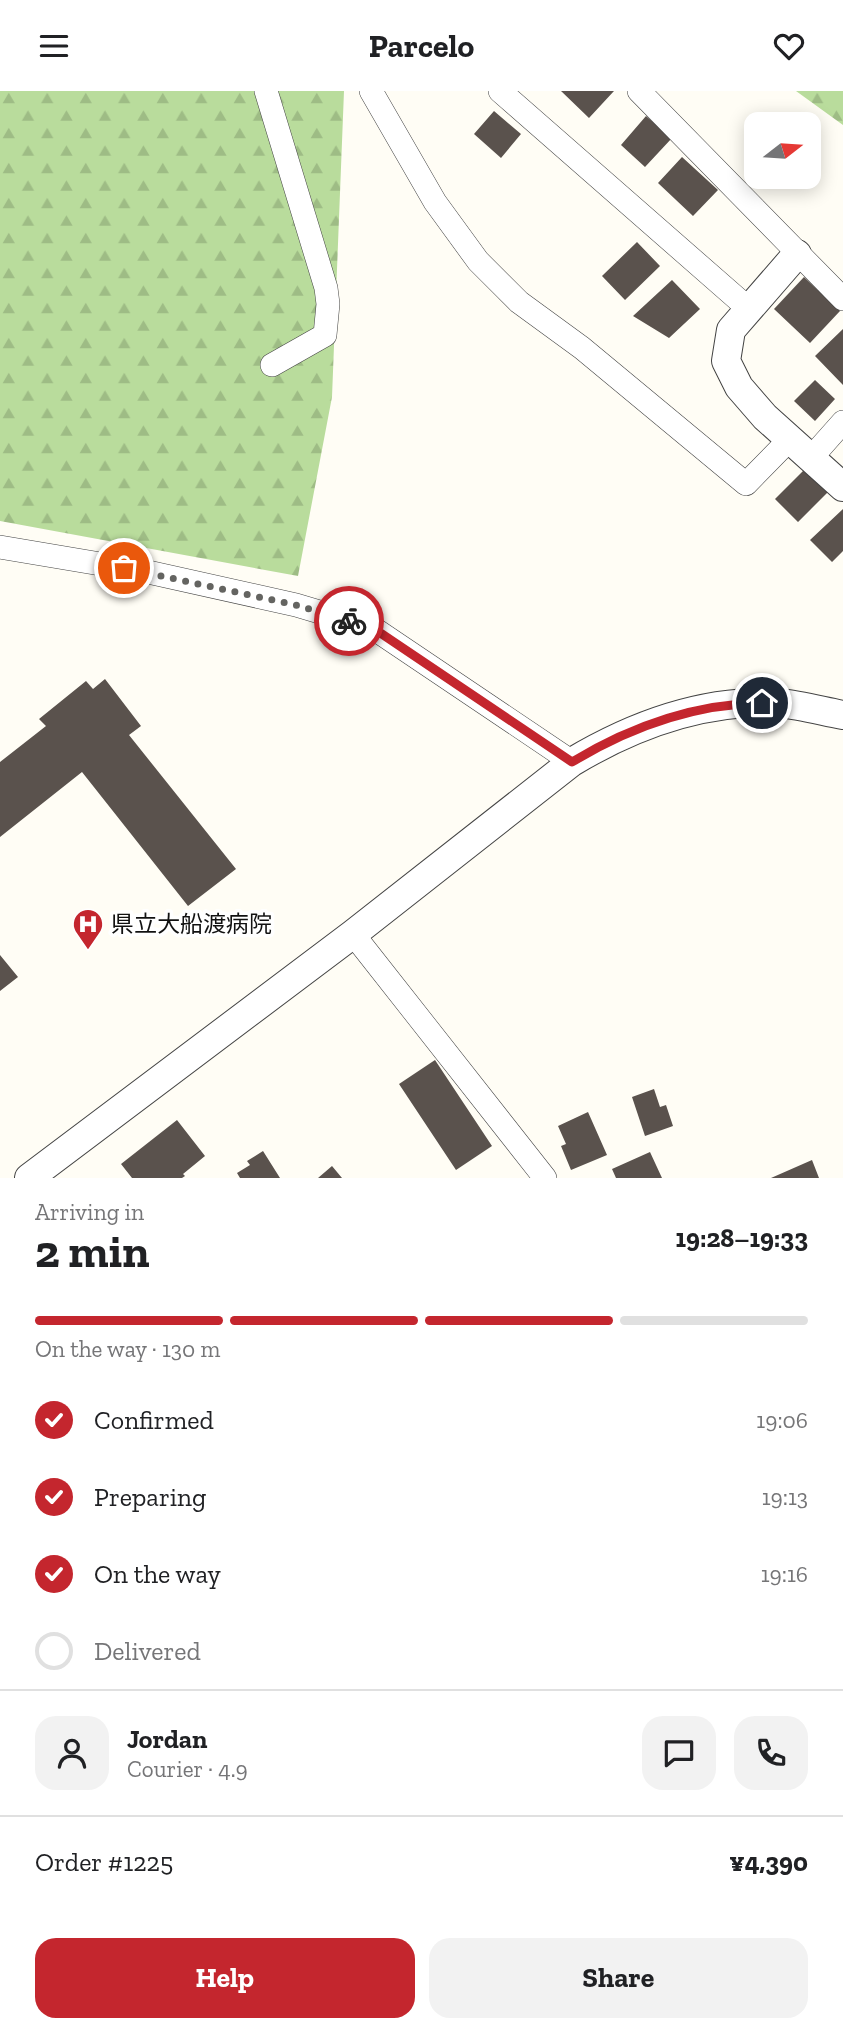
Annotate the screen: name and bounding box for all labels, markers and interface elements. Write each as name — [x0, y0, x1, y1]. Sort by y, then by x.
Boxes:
icon: menu — [35, 27, 73, 65]
text: Parcelo — [369, 27, 474, 65]
icon: heart — [770, 27, 808, 65]
north arrow — [744, 112, 821, 189]
map controls — [744, 112, 821, 189]
pin — [94, 538, 154, 598]
icon: bag — [105, 549, 143, 587]
courier — [314, 586, 384, 656]
icon: bike — [330, 602, 368, 640]
pin — [732, 673, 792, 733]
icon: home — [743, 684, 781, 722]
hospital icon: 県立大船渡病院 — [71, 907, 105, 951]
place label: 県立大船渡病院 — [111, 910, 272, 938]
text: Arriving in — [35, 1198, 144, 1226]
text: 19:28–19:33 — [676, 1222, 808, 1254]
text: 2 min — [35, 1224, 150, 1279]
text: On the way · 130 m — [35, 1335, 220, 1363]
icon: check — [35, 1401, 73, 1439]
text: Confirmed — [94, 1404, 214, 1436]
text: 19:06 — [756, 1406, 808, 1434]
icon: check — [35, 1478, 73, 1516]
text: Preparing — [94, 1481, 206, 1513]
text: 19:13 — [762, 1483, 808, 1511]
icon: check — [35, 1555, 73, 1593]
text: On the way — [94, 1558, 221, 1590]
text: 19:16 — [761, 1560, 808, 1588]
text: Delivered — [94, 1635, 201, 1667]
button: person — [35, 1716, 109, 1790]
button: chat — [642, 1716, 716, 1790]
button: phone — [734, 1716, 808, 1790]
text: Jordan — [127, 1723, 207, 1755]
text: Courier · 4.9 — [127, 1755, 248, 1783]
text: Order #1225 — [35, 1846, 173, 1878]
text: ¥4,390 — [729, 1846, 808, 1878]
button: Help — [35, 1938, 415, 2018]
button: Share — [429, 1938, 808, 2018]

